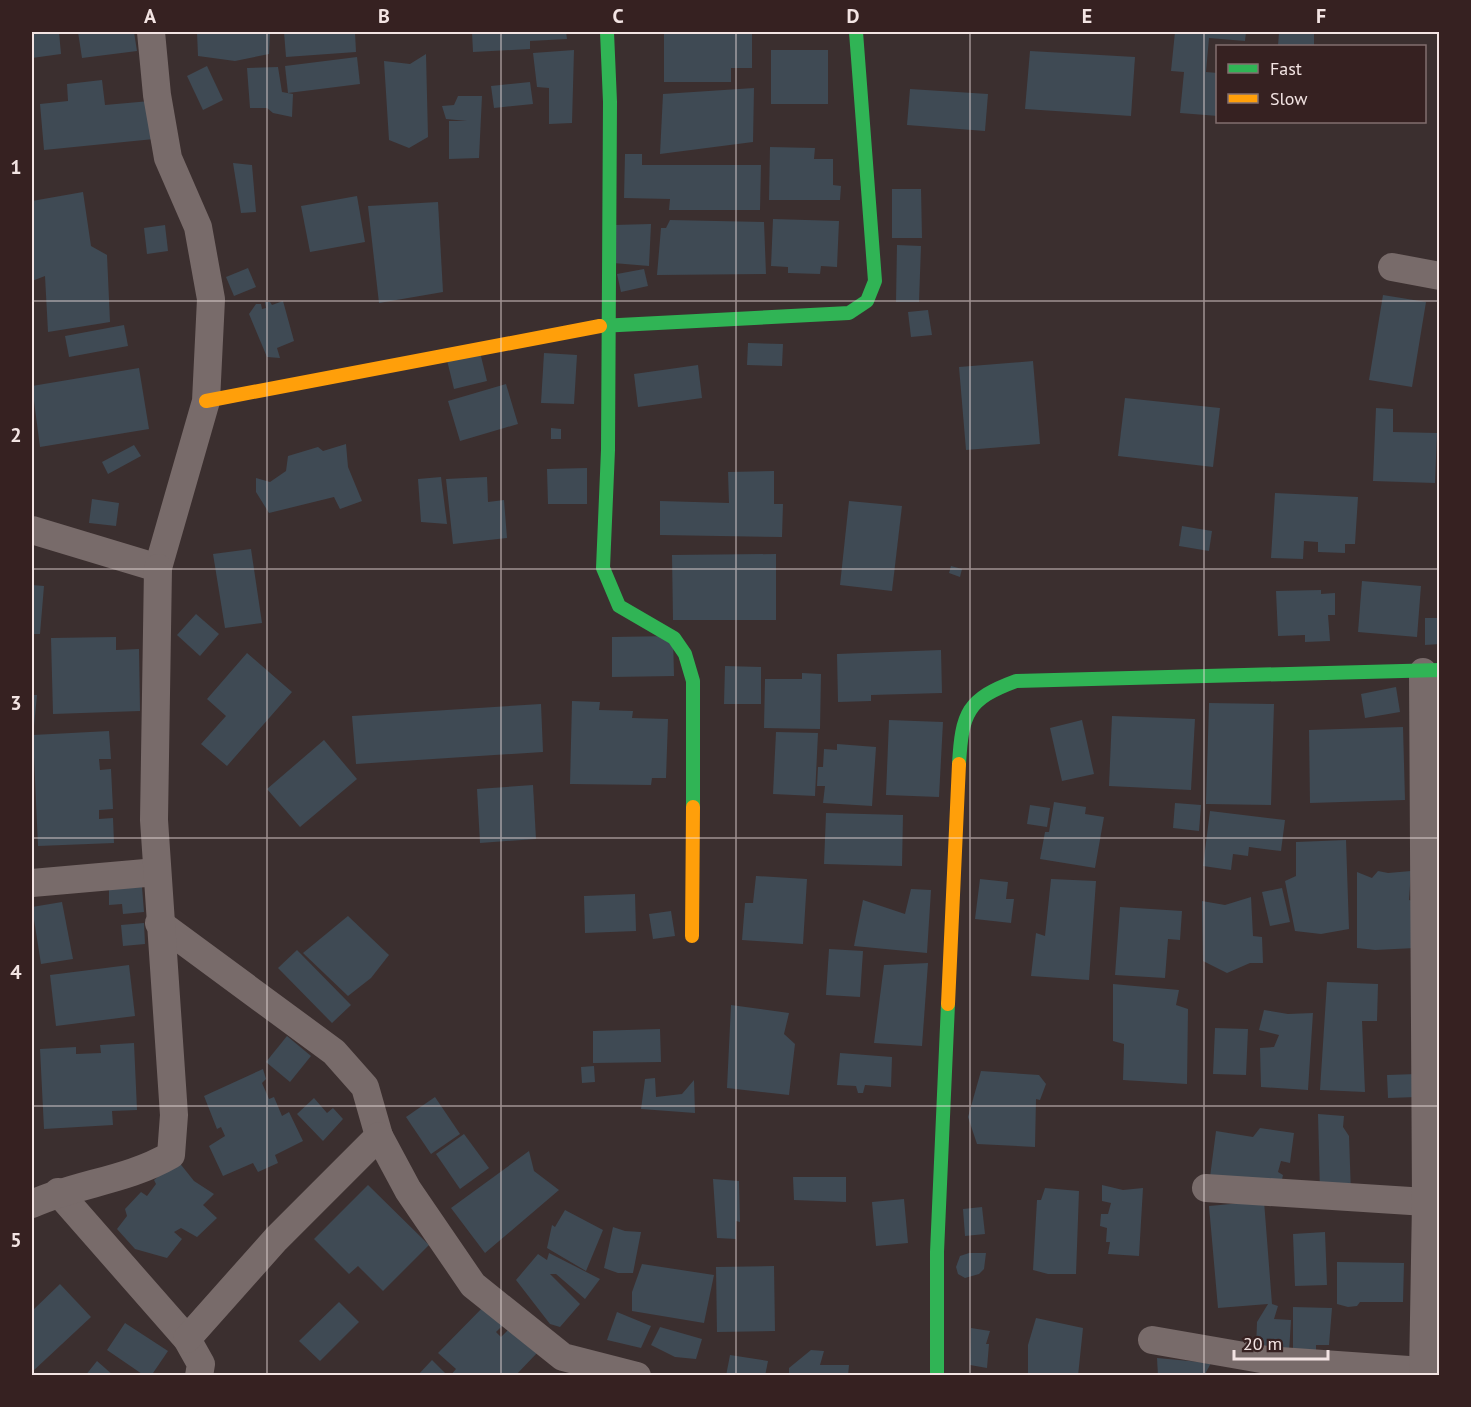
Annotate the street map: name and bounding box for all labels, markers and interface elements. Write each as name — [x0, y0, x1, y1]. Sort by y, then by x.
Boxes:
text: A — [144, 3, 157, 29]
text: B — [378, 3, 390, 29]
text: C — [612, 3, 624, 29]
text: D — [847, 3, 860, 29]
text: E — [1082, 3, 1092, 29]
text: F — [1316, 3, 1326, 29]
legend — [1216, 45, 1426, 123]
text: Fast — [1270, 57, 1302, 80]
text: Slow — [1270, 87, 1308, 110]
text: 1 — [10, 154, 22, 180]
text: 2 — [10, 422, 22, 448]
text: 3 — [10, 690, 22, 716]
text: 4 — [10, 959, 22, 985]
text: 5 — [10, 1227, 22, 1253]
scale bar — [1234, 1323, 1328, 1361]
text: 20 m — [1243, 1332, 1282, 1355]

